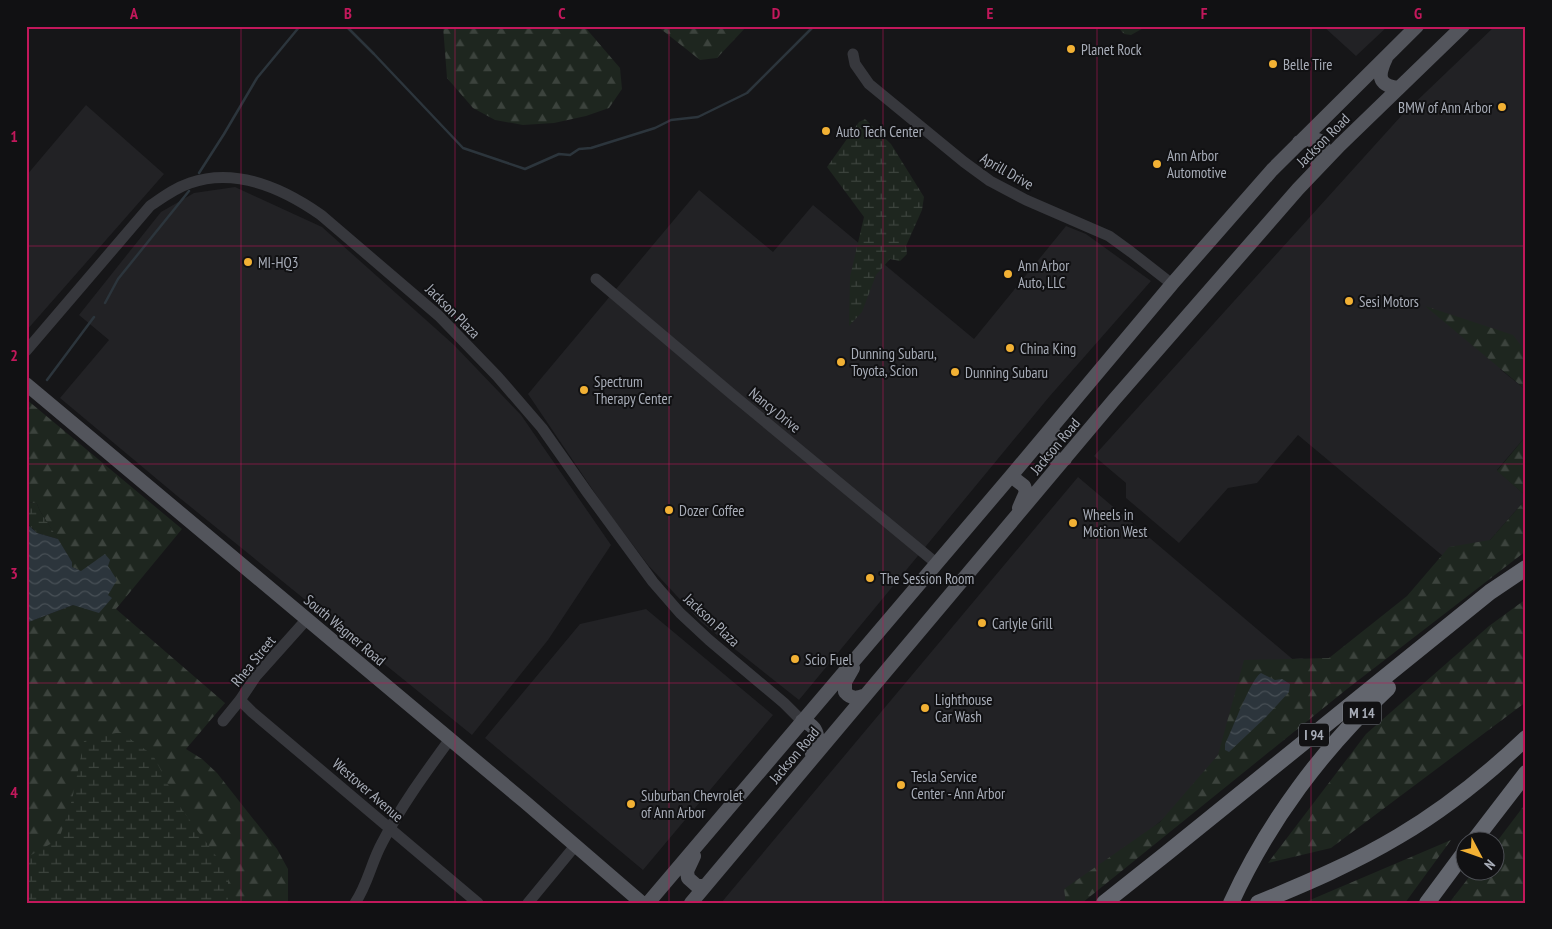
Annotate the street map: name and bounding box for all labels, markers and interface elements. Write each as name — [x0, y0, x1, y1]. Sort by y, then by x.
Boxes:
text: A — [129, 3, 139, 23]
text: B — [344, 3, 352, 23]
text: C — [558, 3, 566, 23]
text: D — [772, 3, 781, 23]
text: E — [987, 3, 994, 23]
text: F — [1201, 3, 1208, 23]
text: G — [1414, 3, 1422, 23]
place label: Planet Rock — [1081, 40, 1142, 59]
marker: Planet Rock — [1065, 43, 1077, 55]
place label: Belle Tire — [1283, 55, 1333, 74]
marker: Belle Tire — [1267, 58, 1279, 70]
place label: BMW of Ann Arbor — [1398, 98, 1493, 117]
marker: BMW of Ann Arbor — [1496, 101, 1508, 113]
street label: Jackson Road — [1292, 109, 1354, 171]
place label: Auto Tech Center — [836, 122, 924, 141]
marker: Auto Tech Center — [820, 125, 832, 137]
text: 1 — [10, 126, 18, 146]
place label: Ann Arbor Automotive — [1167, 146, 1227, 182]
street label: Aprill Drive — [977, 148, 1037, 194]
marker: Ann Arbor Automotive — [1151, 158, 1163, 170]
place label: MI-HQ3 — [258, 253, 298, 272]
marker: MI-HQ3 — [242, 256, 254, 268]
place label: Ann Arbor Auto, LLC — [1018, 256, 1070, 292]
marker: Ann Arbor Auto, LLC — [1002, 268, 1014, 280]
street label: Jackson Plaza — [421, 279, 484, 342]
place label: Sesi Motors — [1359, 292, 1419, 311]
marker: Sesi Motors — [1343, 295, 1355, 307]
place label: China King — [1020, 339, 1076, 358]
marker: China King — [1004, 342, 1016, 354]
place label: Dunning Subaru, Toyota, Scion — [851, 344, 937, 380]
text: 2 — [10, 345, 18, 365]
marker: Dunning Subaru, Toyota, Scion — [835, 356, 847, 368]
place label: Dunning Subaru — [965, 363, 1048, 382]
marker: Dunning Subaru — [949, 366, 961, 378]
place label: Spectrum Therapy Center — [594, 372, 673, 408]
street label: Nancy Drive — [745, 383, 805, 437]
marker: Spectrum Therapy Center — [578, 384, 590, 396]
street label: Jackson Road — [1025, 414, 1084, 479]
place label: Dozer Coffee — [679, 501, 745, 520]
marker: Dozer Coffee — [663, 504, 675, 516]
place label: Wheels in Motion West — [1083, 505, 1147, 541]
marker: Wheels in Motion West — [1067, 517, 1079, 529]
text: 3 — [10, 563, 18, 583]
place label: The Session Room — [880, 569, 974, 588]
marker: The Session Room — [864, 572, 876, 584]
street label: Jackson Plaza — [679, 589, 744, 651]
street label: South Wagner Road — [300, 590, 390, 670]
place label: Carlyle Grill — [992, 614, 1053, 633]
marker: Carlyle Grill — [976, 617, 988, 629]
street label: Rhea Street — [227, 632, 279, 690]
place label: Scio Fuel — [805, 650, 853, 669]
marker: Scio Fuel — [789, 653, 801, 665]
place label: Lighthouse Car Wash — [935, 690, 993, 726]
road number: M 14 — [1343, 701, 1381, 724]
marker: Lighthouse Car Wash — [919, 702, 931, 714]
street label: Jackson Road — [764, 723, 823, 788]
road number: I 94 — [1299, 724, 1329, 746]
street label: Westover Avenue — [329, 754, 407, 826]
place label: Tesla Service Center - Ann Arbor — [911, 767, 1006, 803]
marker: Tesla Service Center - Ann Arbor — [895, 779, 907, 791]
text: 4 — [10, 782, 18, 802]
place label: Suburban Chevrolet of Ann Arbor — [641, 786, 743, 822]
marker: Suburban Chevrolet of Ann Arbor — [625, 798, 637, 810]
north arrow — [1454, 832, 1504, 882]
text: N — [1481, 856, 1499, 873]

